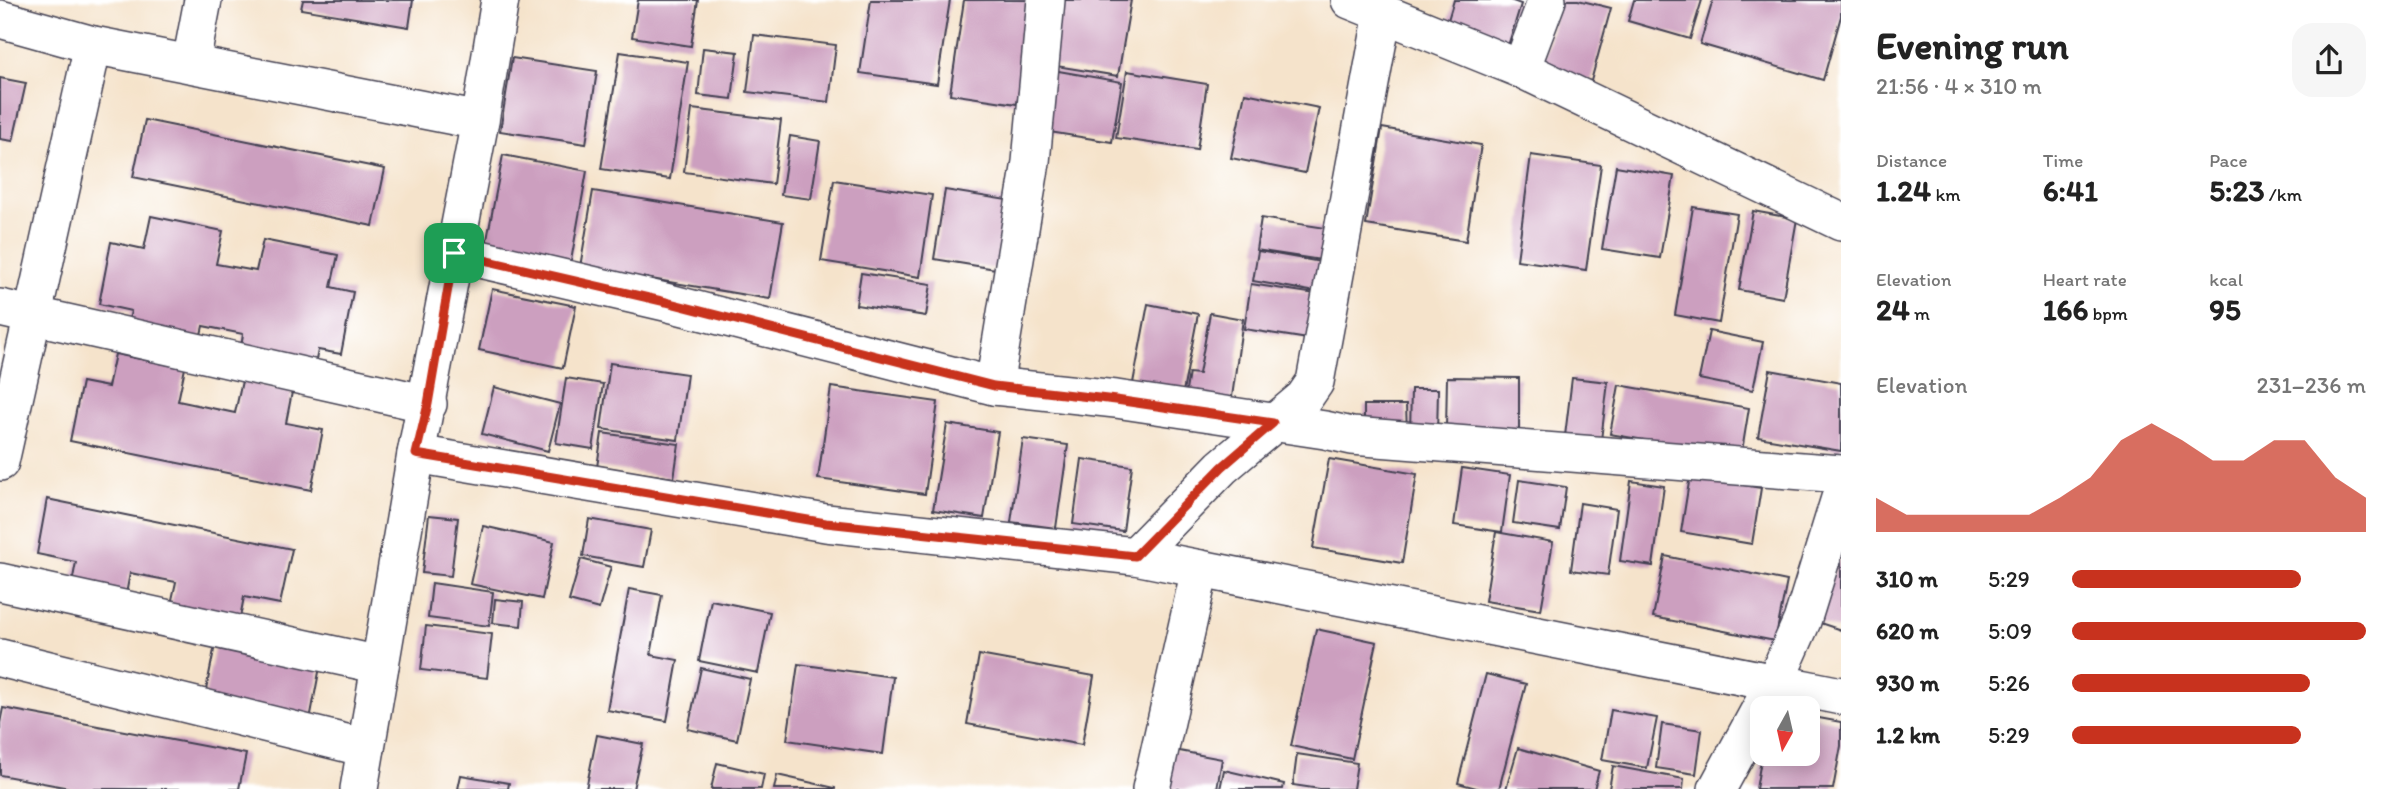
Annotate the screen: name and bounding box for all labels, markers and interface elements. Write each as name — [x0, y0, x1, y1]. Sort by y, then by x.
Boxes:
text: Evening run — [1876, 23, 2069, 69]
button: share — [2292, 23, 2366, 97]
text: 21:56 · 4 × 310 m — [1876, 72, 2042, 100]
text: Distance — [1876, 149, 1947, 172]
text: Time — [2043, 149, 2083, 172]
text: Pace — [2209, 149, 2247, 172]
text: 1.24 — [1876, 172, 1931, 209]
text: 6:41 — [2043, 172, 2098, 209]
text: 5:23 — [2209, 172, 2265, 209]
text: km — [1931, 183, 1961, 206]
text: /km — [2265, 183, 2302, 206]
pin — [424, 223, 484, 283]
icon: arrive — [435, 234, 473, 272]
text: Elevation — [1876, 268, 1952, 291]
text: Heart rate — [2043, 268, 2127, 291]
text: kcal — [2209, 268, 2243, 291]
text: 24 — [1876, 291, 1910, 328]
text: 166 — [2043, 291, 2088, 328]
text: 95 — [2209, 291, 2241, 328]
text: m — [1910, 302, 1930, 325]
text: bpm — [2088, 302, 2128, 325]
text: Elevation — [1876, 371, 1967, 399]
text: 231–236 m — [2257, 371, 2366, 399]
text: 310 m — [1876, 565, 1938, 593]
text: 5:29 — [1988, 565, 2030, 593]
text: 620 m — [1876, 617, 1939, 645]
text: 5:09 — [1988, 617, 2032, 645]
text: 930 m — [1876, 669, 1939, 697]
text: 5:26 — [1988, 669, 2030, 697]
north arrow — [1750, 696, 1820, 766]
map controls — [1750, 696, 1820, 766]
text: 1.2 km — [1876, 721, 1940, 749]
text: 5:29 — [1988, 721, 2030, 749]

